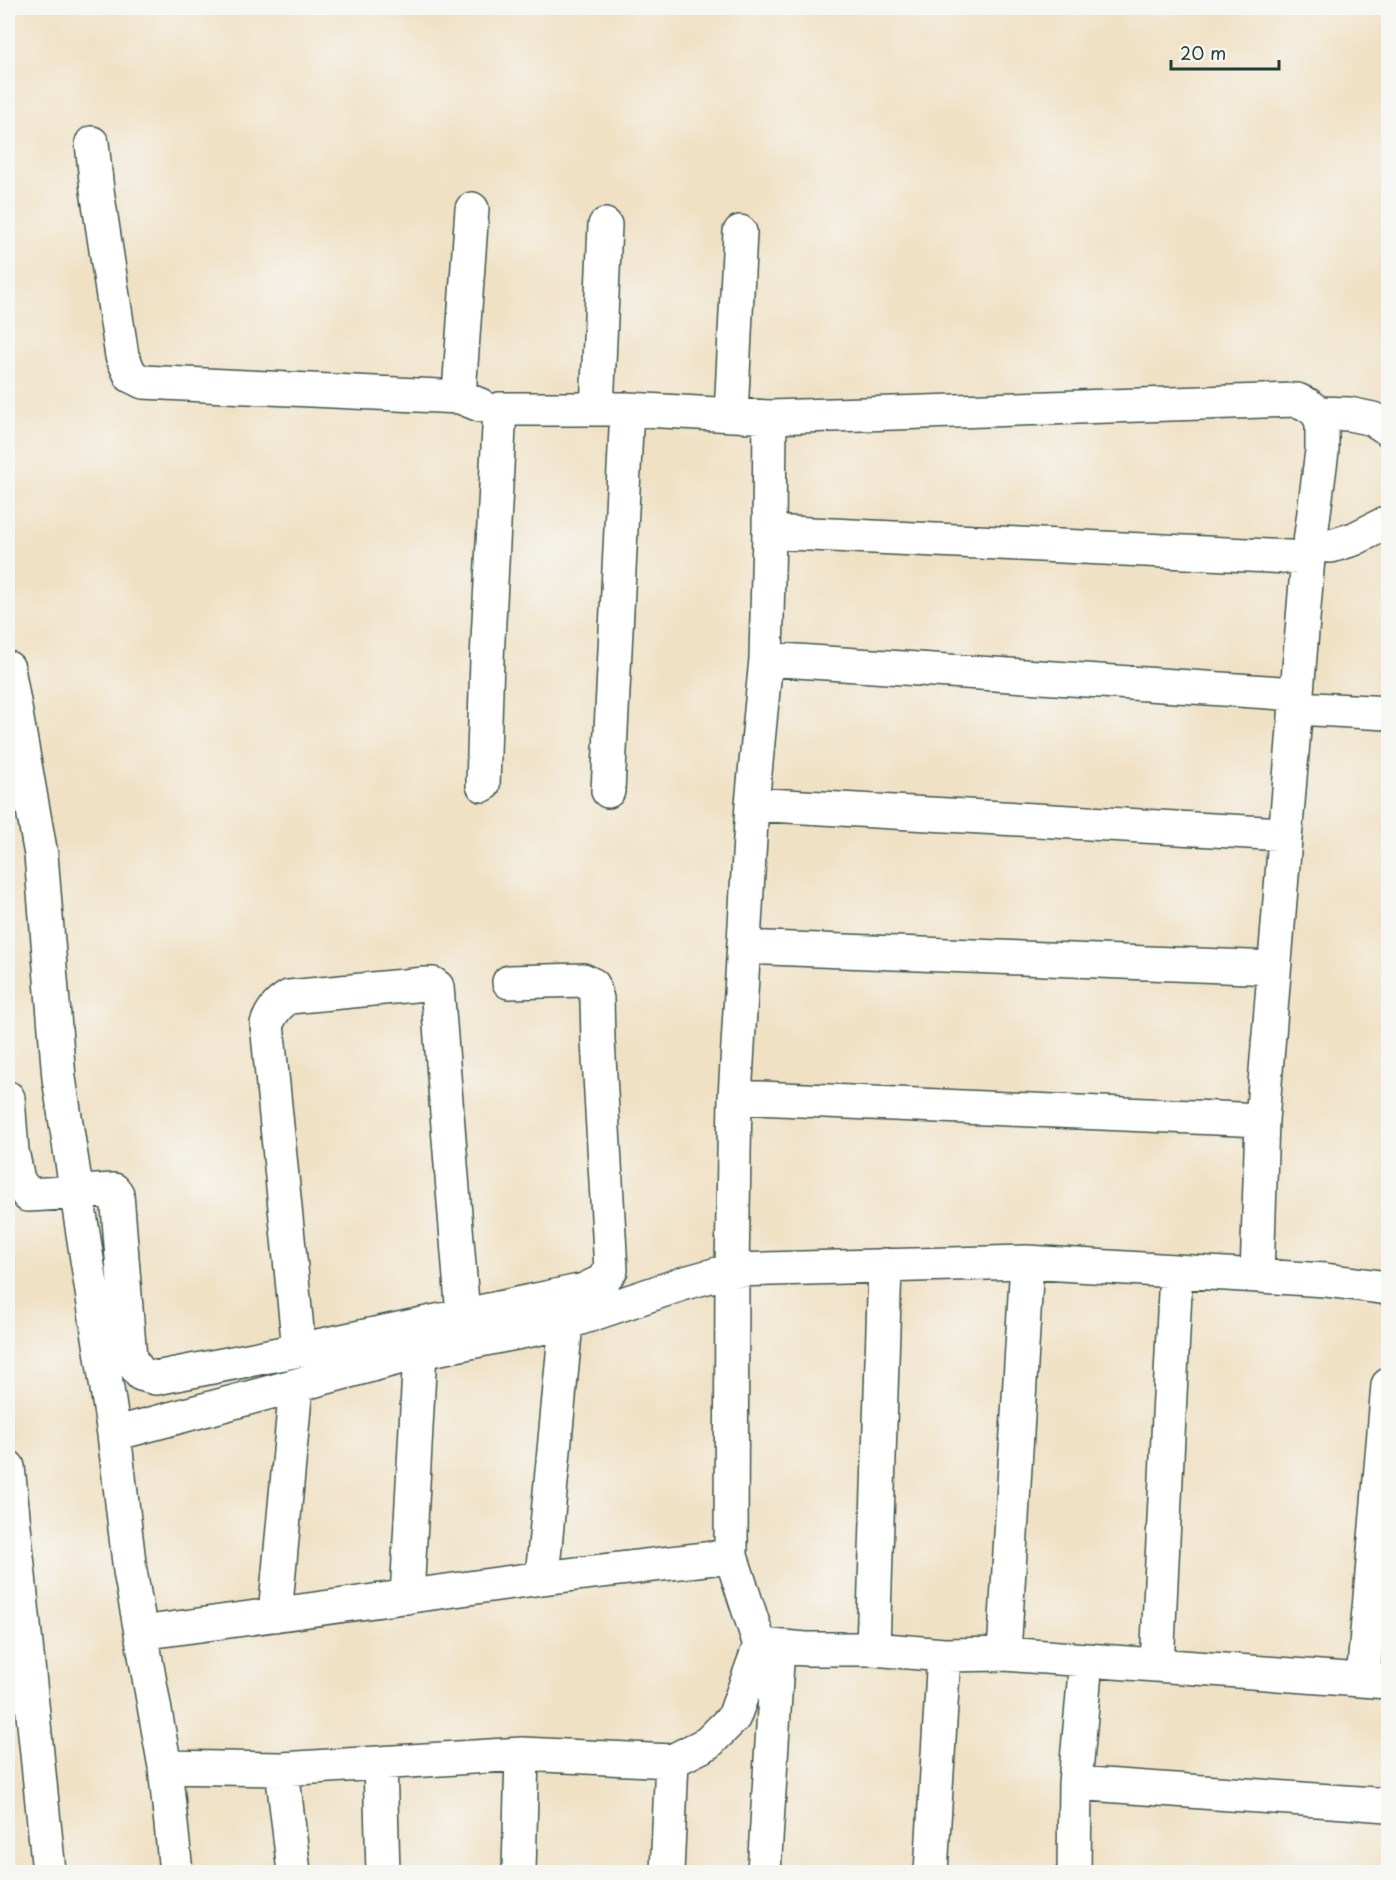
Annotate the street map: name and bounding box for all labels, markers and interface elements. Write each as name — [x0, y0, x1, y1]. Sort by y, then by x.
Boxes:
scale bar — [1171, 33, 1279, 71]
text: 20 m — [1180, 39, 1226, 66]

